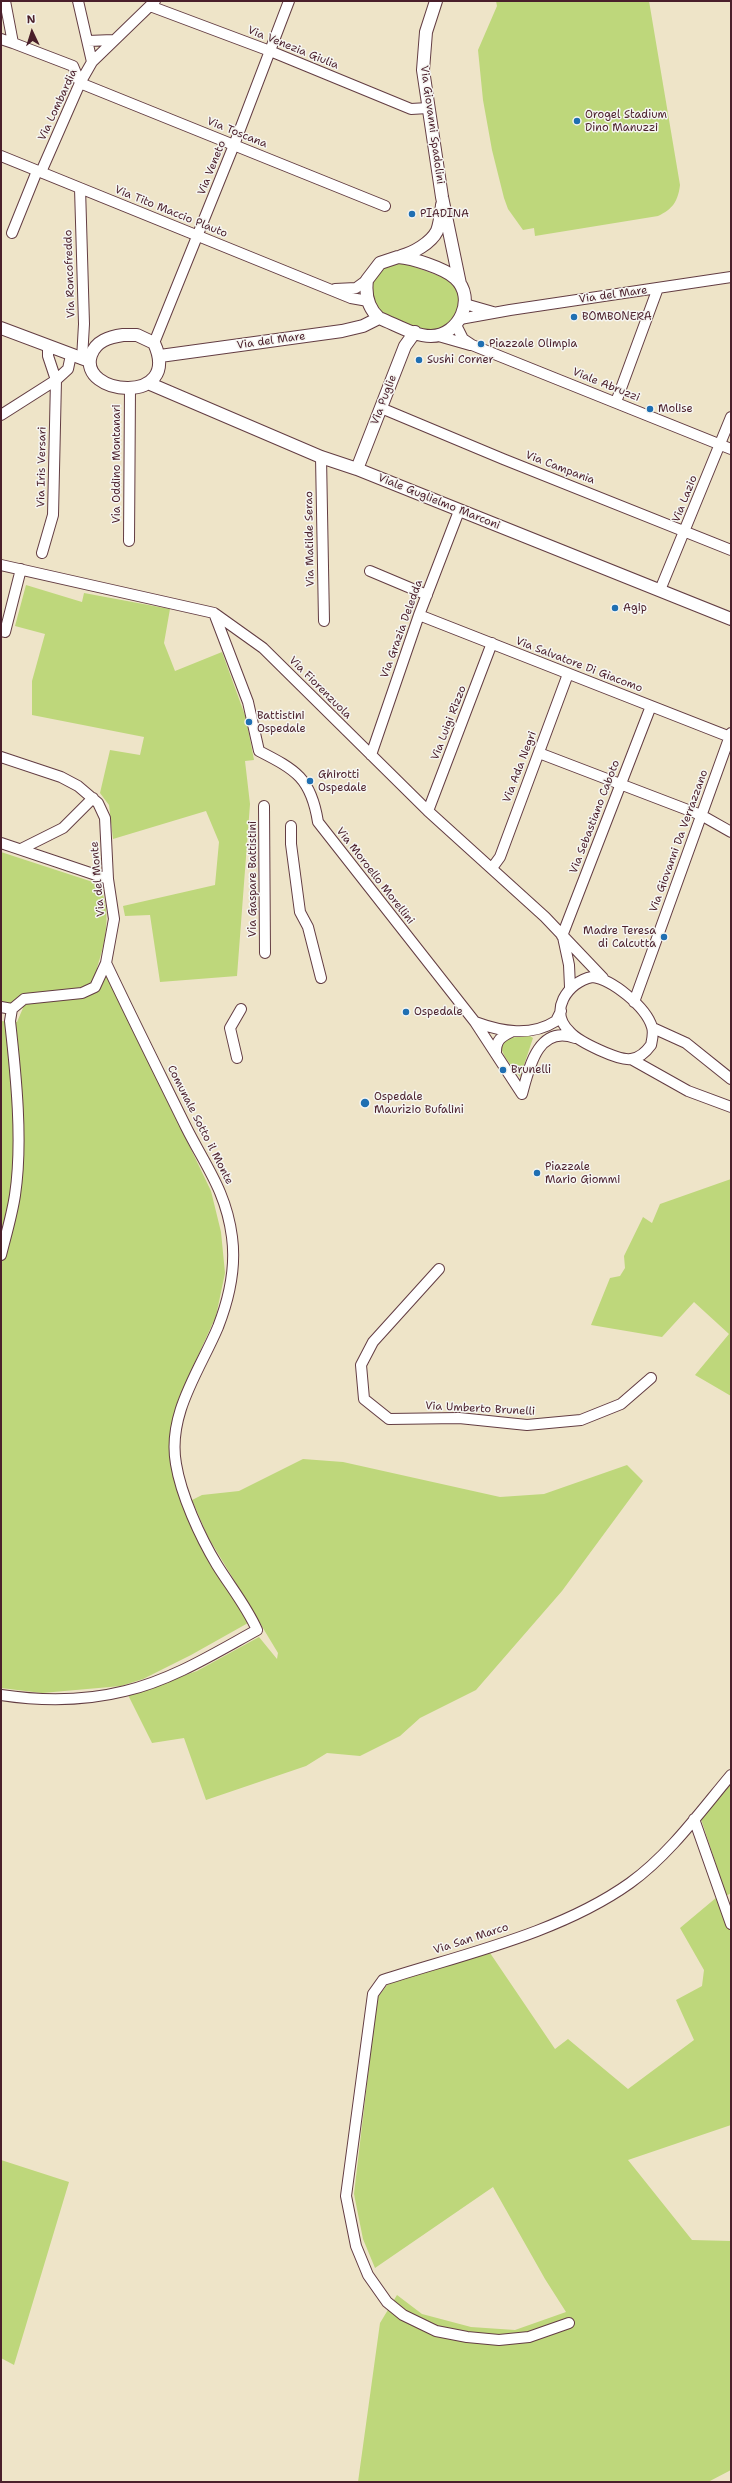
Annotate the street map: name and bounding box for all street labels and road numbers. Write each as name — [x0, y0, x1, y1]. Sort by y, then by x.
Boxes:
street label: Via Venezia Giulia — [246, 24, 340, 72]
street label: Via Giovanni Spadolini — [417, 65, 447, 185]
street label: Via Lombardia — [36, 67, 80, 143]
street label: Via Toscana — [205, 115, 269, 151]
street label: Via Veneto — [195, 139, 229, 197]
street label: Via Tito Maccio Plauto — [113, 183, 229, 241]
street label: Via Roncofreddo — [62, 230, 78, 318]
street label: Via del Mare — [578, 284, 648, 306]
street label: Via del Mare — [236, 330, 306, 352]
street label: Viale Abruzzi — [570, 365, 642, 405]
street label: Via Puglie — [368, 373, 400, 427]
street label: Via Oddino Montanari — [110, 404, 124, 524]
street label: Via Iris Versari — [35, 426, 49, 508]
street label: Via Campania — [523, 449, 597, 487]
street label: Viale Guglielmo Marconi — [376, 471, 502, 533]
street label: Via Lazio — [670, 474, 700, 524]
street label: Via Matilde Serao — [303, 491, 317, 587]
street label: Via Grazia Deledda — [378, 578, 426, 680]
street label: Via Salvatore Di Giacomo — [514, 635, 644, 695]
street label: Via Fiorenzuola — [286, 654, 354, 722]
street label: Via Luigi Rizzo — [429, 684, 469, 762]
street label: Via Ada Negri — [500, 729, 540, 805]
street label: Via Sebastiano Caboto — [567, 758, 623, 876]
street label: Via Giovanni Da Verrazzano — [647, 768, 711, 914]
street label: Via Gaspare Battistini — [246, 821, 260, 937]
street label: Via Moroello Morellini — [333, 825, 417, 927]
street label: Via del Monte — [88, 841, 108, 917]
street label: Comunale Sotto il Monte — [164, 1063, 236, 1187]
street label: Via Umberto Brunelli — [425, 1400, 535, 1418]
street label: Via San Marco — [432, 1921, 510, 1957]

